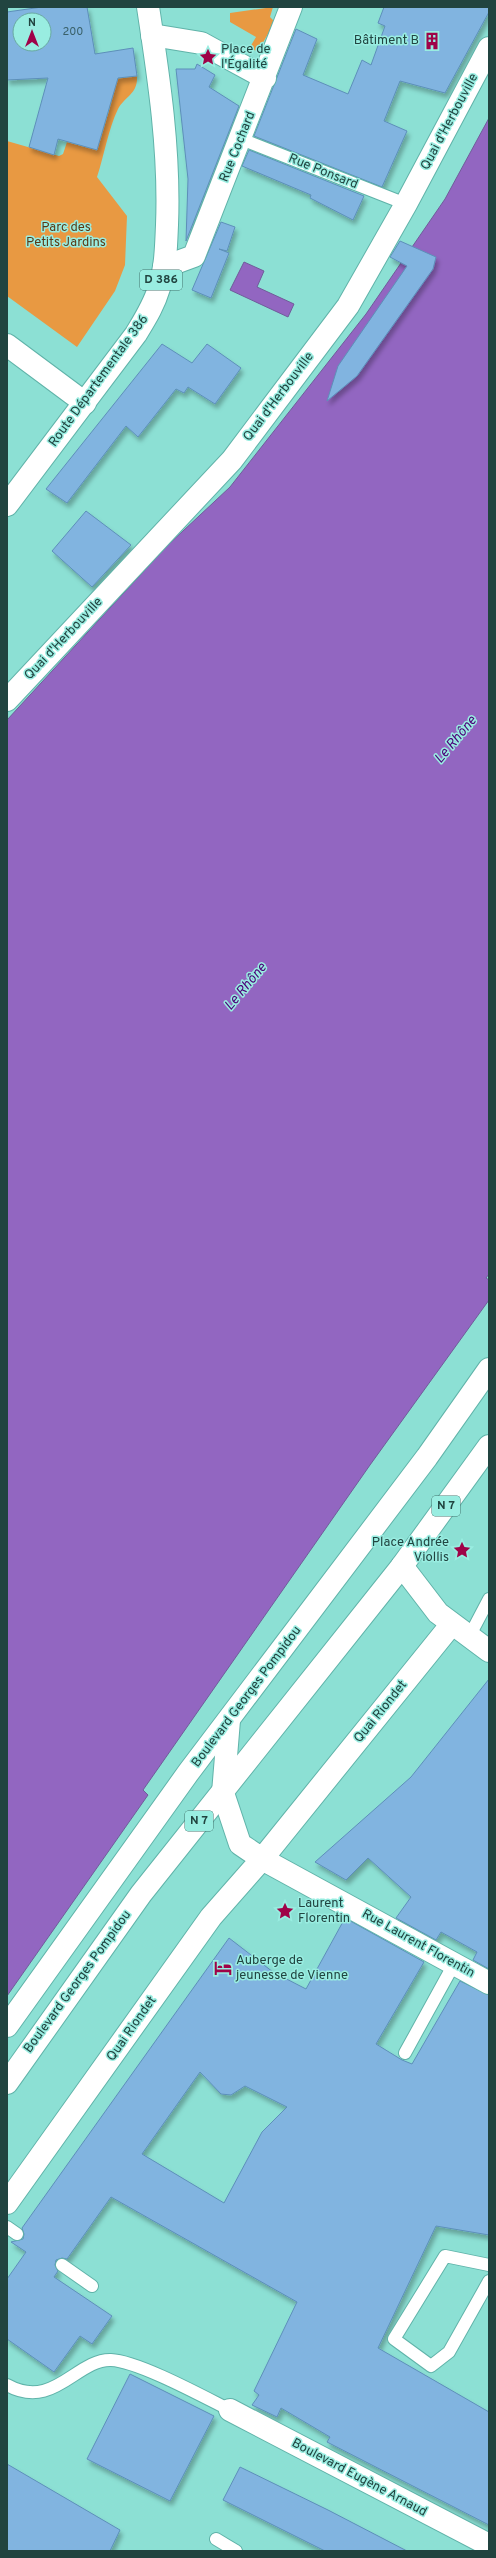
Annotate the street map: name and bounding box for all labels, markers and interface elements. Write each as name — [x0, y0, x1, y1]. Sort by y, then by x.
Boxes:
north arrow — [12, 12, 52, 52]
text: N — [28, 16, 36, 30]
house number: 200 — [63, 25, 83, 39]
building icon: Bâtiment B — [422, 31, 442, 51]
place label: Bâtiment B — [354, 33, 419, 49]
place label: Place de l'Égalité — [221, 42, 271, 73]
place icon: Place de l'Égalité — [198, 47, 218, 67]
street label: Quai d'Herbouville — [418, 71, 482, 173]
street label: Rue Cochard — [217, 109, 259, 185]
street label: Rue Ponsard — [286, 151, 360, 193]
park label: Parc des Petits Jardins — [26, 220, 106, 251]
road number: D 386 — [140, 270, 182, 290]
street label: Route Départementale 386 — [46, 312, 152, 450]
street label: Quai d'Herbouville — [240, 349, 318, 445]
street label: Quai d'Herbouville — [22, 594, 106, 684]
water label: Le Rhône — [431, 712, 481, 767]
water label: Le Rhône — [221, 959, 271, 1014]
road number: N 7 — [432, 1496, 460, 1516]
place label: Place Andrée Viollis — [372, 1535, 449, 1566]
place icon: Place Andrée Viollis — [452, 1540, 472, 1560]
street label: Boulevard Georges Pompidou — [189, 1623, 305, 1771]
street label: Quai Riondet — [351, 1677, 411, 1747]
road number: N 7 — [185, 1811, 213, 1831]
place label: Laurent Florentin — [298, 1896, 350, 1927]
place icon: Laurent Florentin — [275, 1901, 295, 1921]
street label: Rue Laurent Florentin — [359, 1906, 477, 1982]
street label: Boulevard Georges Pompidou — [21, 1908, 135, 2056]
place label: Auberge de jeunesse de Vienne — [235, 1953, 348, 1984]
hotel icon: Auberge de jeunesse de Vienne — [213, 1958, 233, 1978]
street label: Quai Riondet — [104, 1993, 160, 2065]
street label: Boulevard Eugène Arnaud — [289, 2435, 429, 2521]

